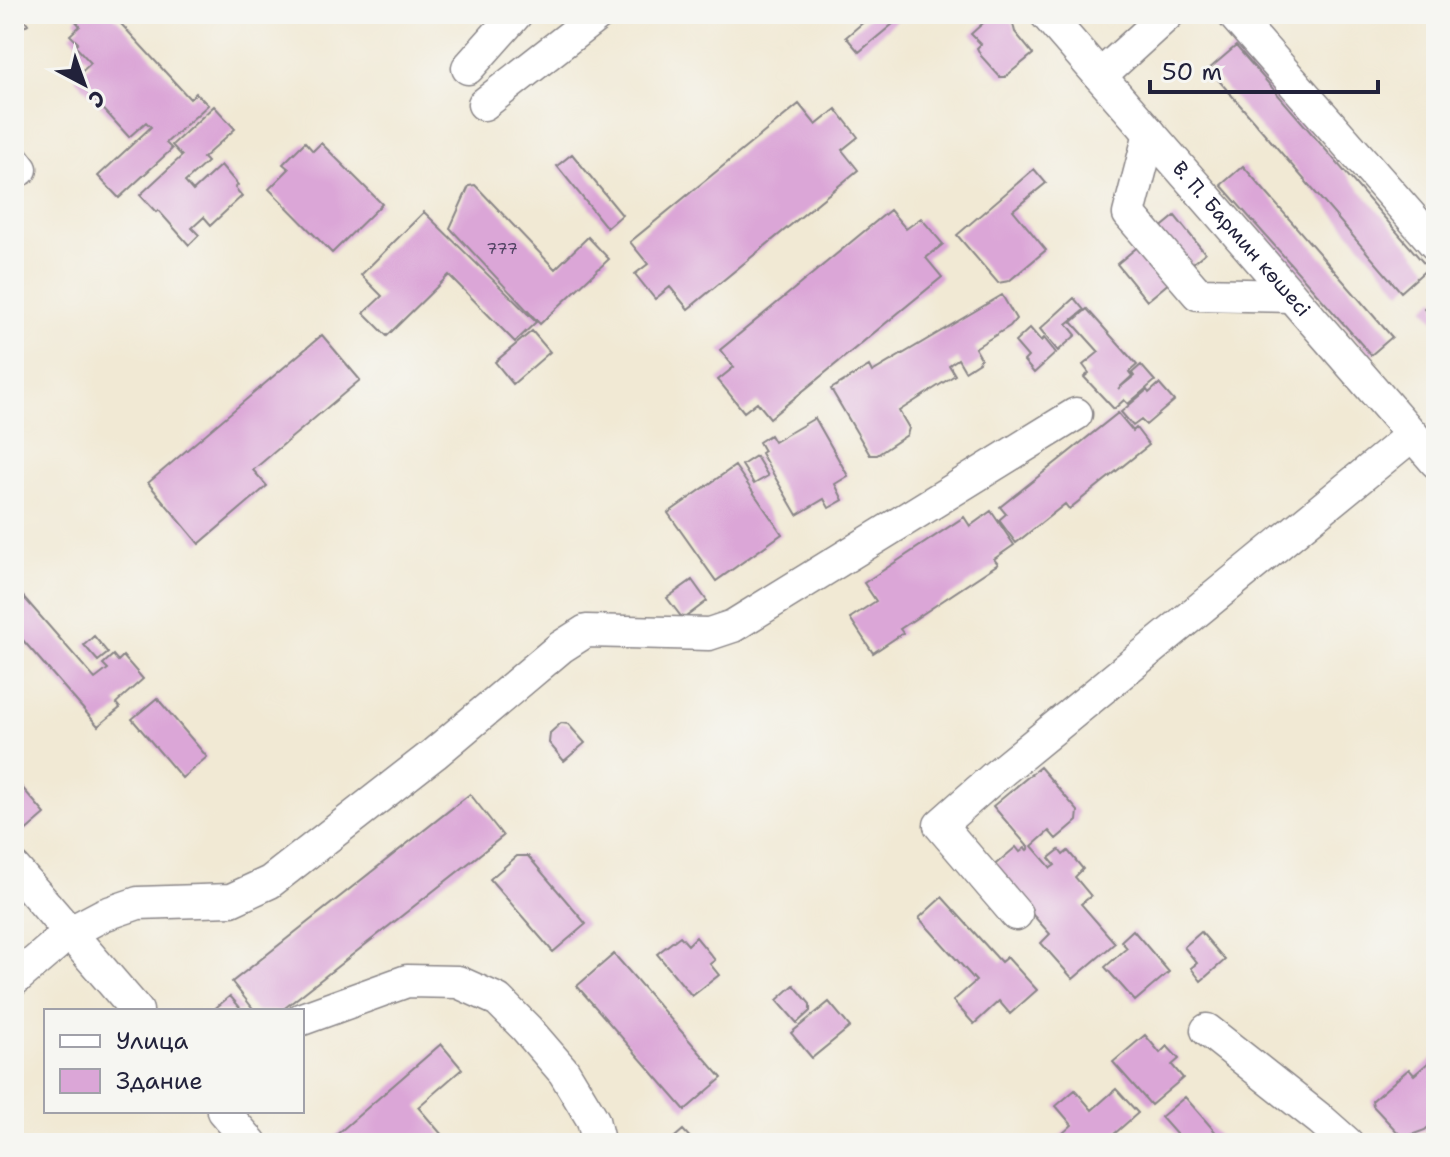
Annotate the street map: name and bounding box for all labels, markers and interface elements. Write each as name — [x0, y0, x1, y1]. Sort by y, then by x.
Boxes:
north arrow — [44, 44, 124, 124]
scale bar — [1150, 44, 1378, 94]
text: 50 m — [1162, 56, 1222, 88]
text: С — [82, 83, 111, 114]
street label: В. П. Бармин көшесі — [1167, 156, 1316, 322]
house number: 777 — [486, 238, 518, 259]
legend — [44, 1009, 304, 1113]
text: Улица — [116, 1025, 189, 1057]
text: Здание — [116, 1065, 203, 1097]

